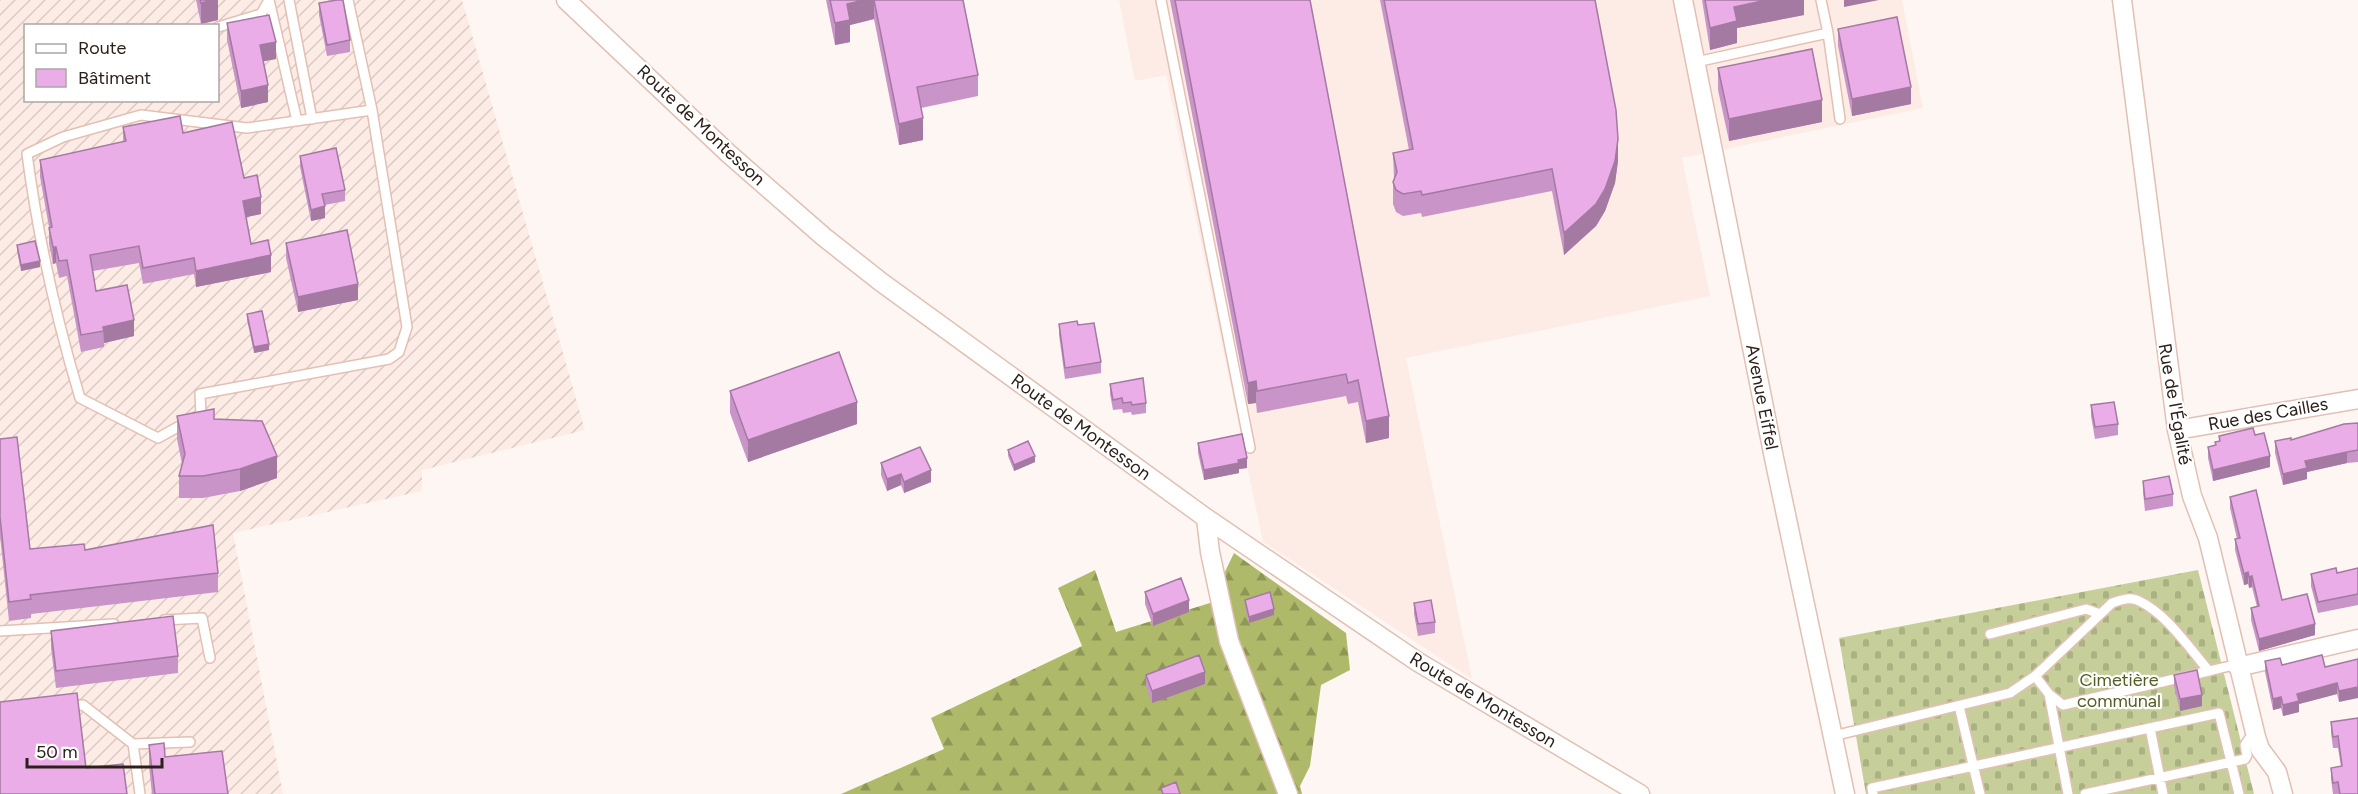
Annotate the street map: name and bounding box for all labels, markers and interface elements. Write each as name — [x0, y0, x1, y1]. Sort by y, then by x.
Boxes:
legend — [24, 24, 219, 102]
text: Route — [78, 37, 127, 59]
street label: Route de Montesson — [632, 60, 770, 190]
text: Bâtiment — [78, 67, 151, 89]
street label: Rue de l'Égalité — [2153, 341, 2197, 467]
street label: Avenue Eiffel — [1741, 342, 1783, 452]
street label: Route de Montesson — [1007, 369, 1155, 485]
street label: Rue des Cailles — [2206, 393, 2330, 435]
street label: Route de Montesson — [1406, 648, 1560, 752]
park label: Cimetière communal — [2077, 669, 2161, 712]
scale bar — [27, 731, 162, 769]
text: 50 m — [36, 741, 78, 763]

